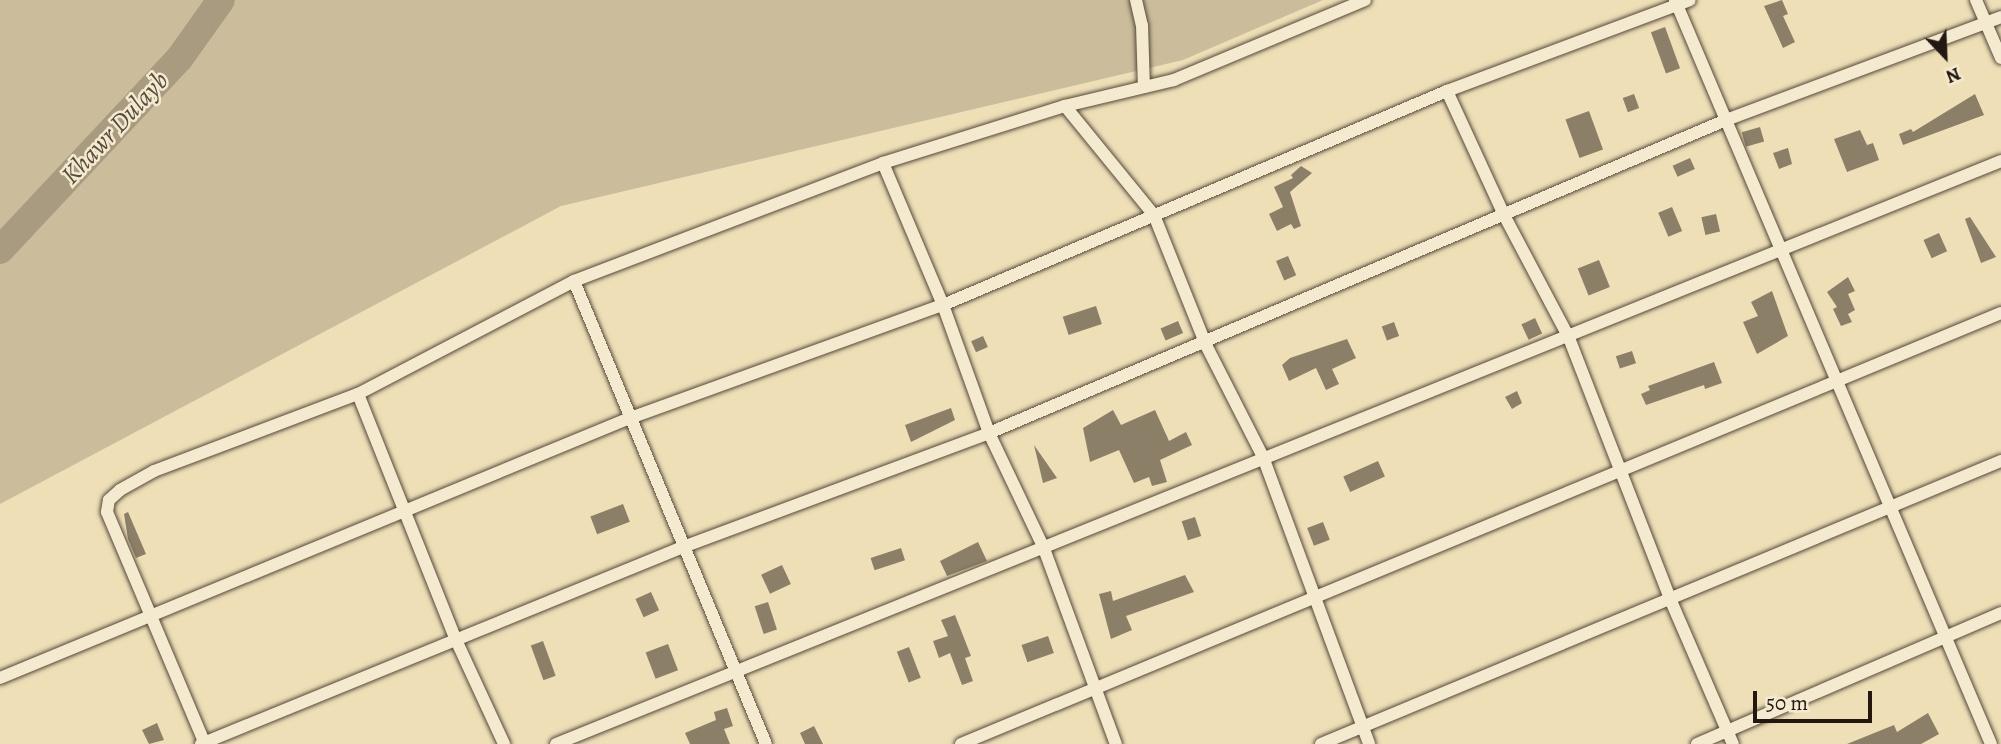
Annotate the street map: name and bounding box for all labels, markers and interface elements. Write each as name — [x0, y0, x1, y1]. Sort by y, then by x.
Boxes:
north arrow — [1910, 21, 1980, 91]
text: N — [1942, 61, 1965, 90]
water label: Khawr Dulayb — [55, 65, 175, 191]
scale bar — [1756, 678, 1875, 722]
text: 50 m — [1766, 689, 1808, 717]

